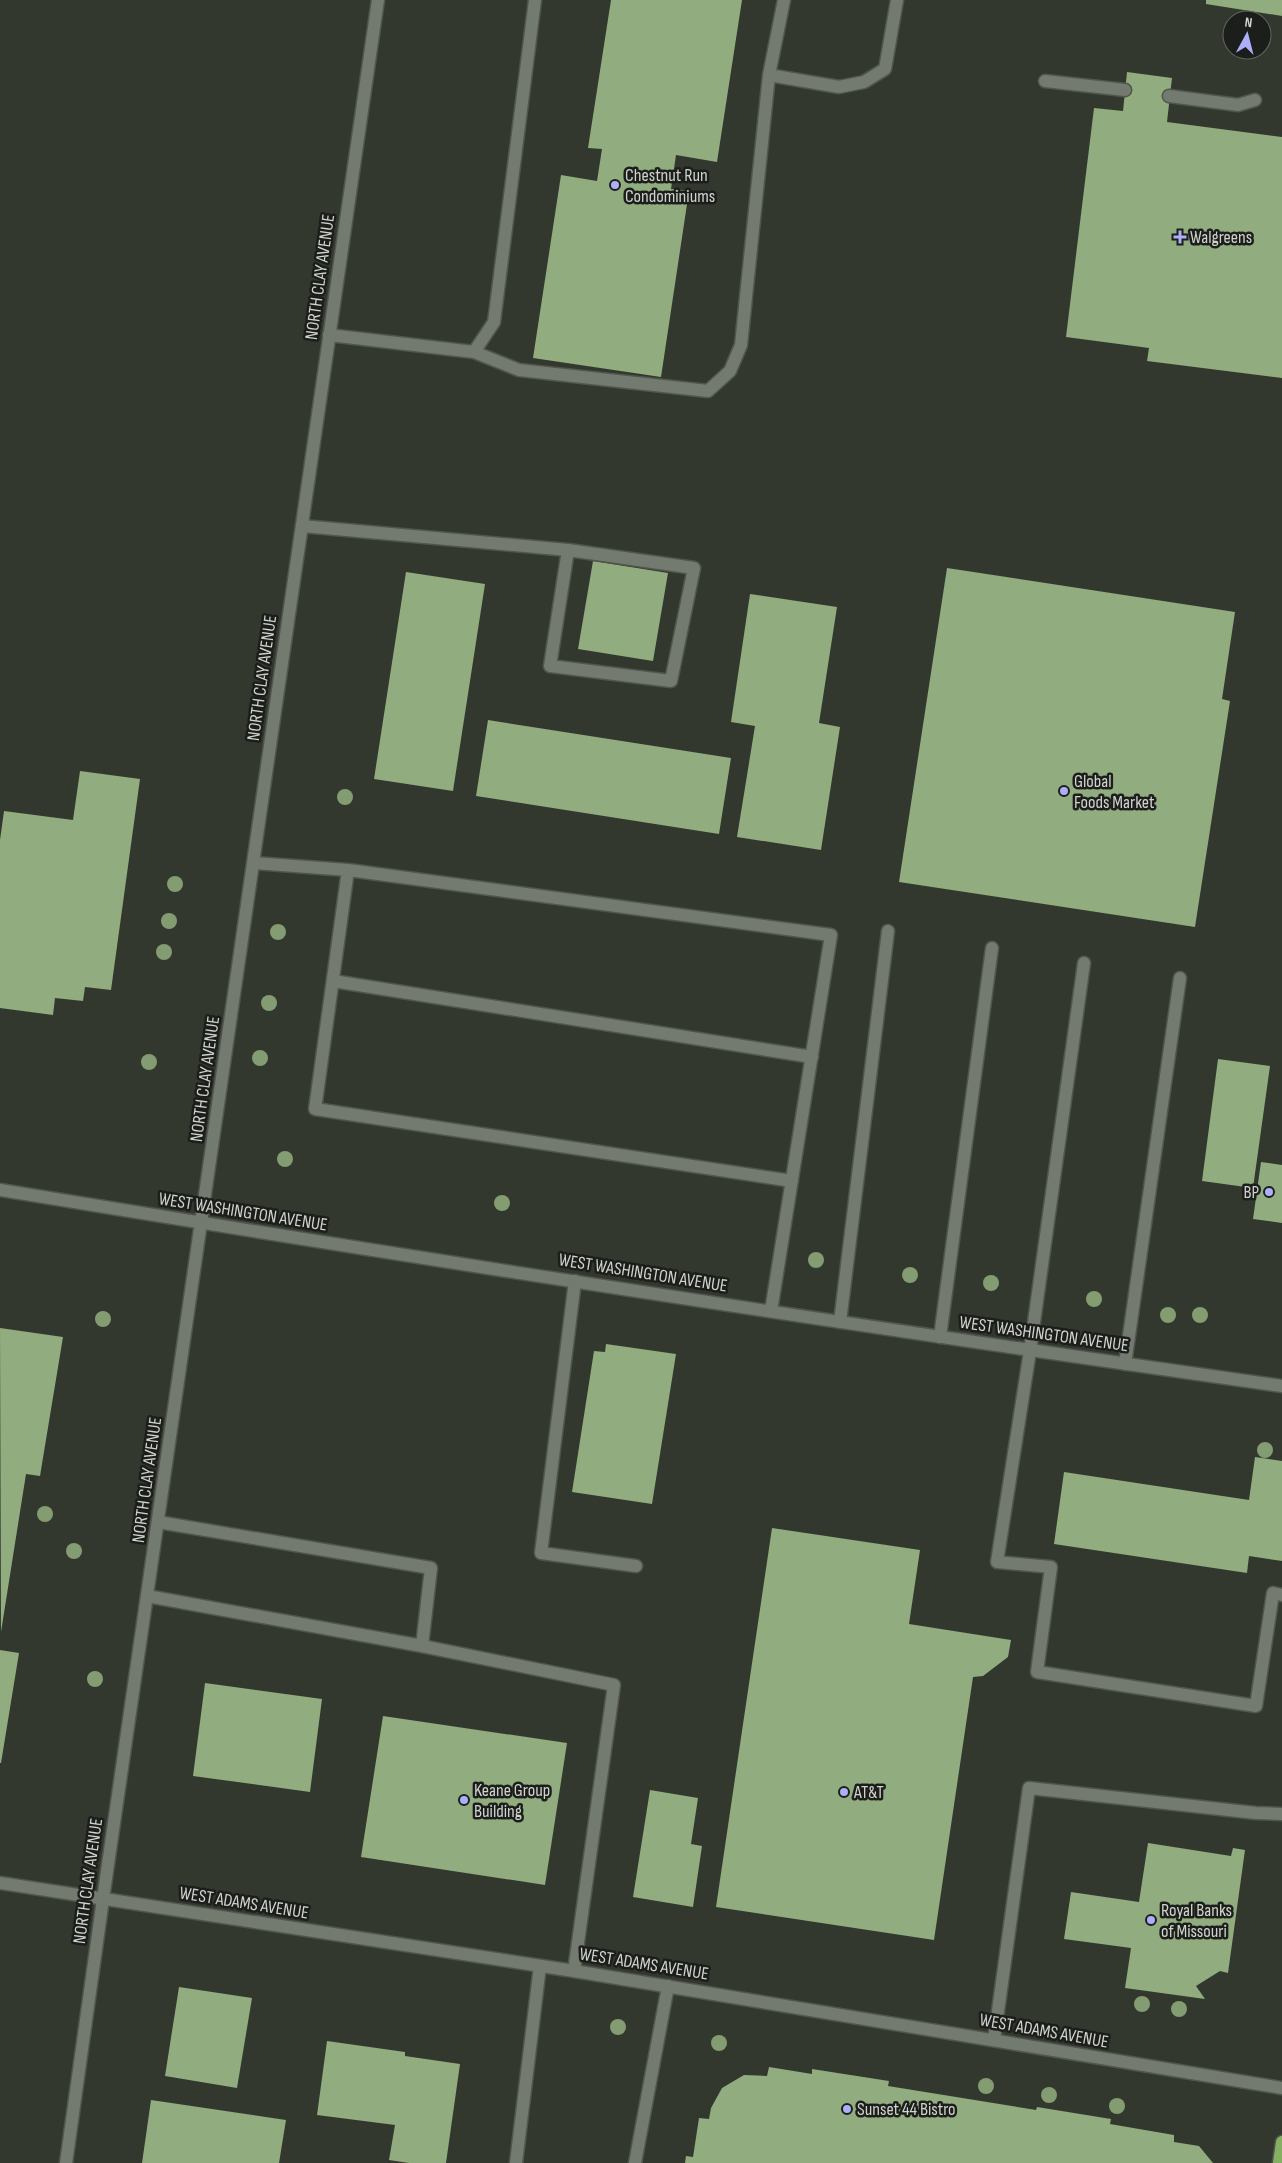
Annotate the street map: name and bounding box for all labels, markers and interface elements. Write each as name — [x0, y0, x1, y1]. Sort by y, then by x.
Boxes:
north arrow — [1222, 10, 1272, 60]
text: N — [1244, 14, 1253, 31]
place label: Chestnut Run Condominiums — [625, 165, 715, 207]
marker: Chestnut Run Condominiums — [609, 179, 621, 191]
street label: NORTH CLAY AVENUE — [301, 213, 339, 341]
place label: Walgreens — [1190, 227, 1252, 248]
marker: Walgreens — [1174, 231, 1186, 243]
street label: NORTH CLAY AVENUE — [243, 614, 281, 742]
place label: Global Foods Market — [1074, 771, 1155, 813]
marker: Global Foods Market — [1058, 785, 1070, 797]
street label: NORTH CLAY AVENUE — [186, 1015, 224, 1143]
place label: BP — [1243, 1182, 1259, 1203]
marker: BP — [1263, 1186, 1275, 1198]
street label: WEST WASHINGTON AVENUE — [157, 1188, 329, 1236]
street label: WEST WASHINGTON AVENUE — [557, 1249, 729, 1297]
street label: WEST WASHINGTON AVENUE — [958, 1312, 1130, 1356]
street label: NORTH CLAY AVENUE — [128, 1416, 166, 1544]
place label: Keane Group Building — [474, 1780, 550, 1822]
place label: AT&T — [853, 1782, 884, 1803]
marker: AT&T — [838, 1786, 850, 1798]
marker: Keane Group Building — [458, 1794, 470, 1806]
street label: NORTH CLAY AVENUE — [69, 1817, 107, 1945]
street label: WEST ADAMS AVENUE — [178, 1882, 310, 1924]
place label: Royal Banks of Missouri — [1161, 1900, 1232, 1942]
marker: Royal Banks of Missouri — [1145, 1914, 1157, 1926]
street label: WEST ADAMS AVENUE — [578, 1943, 710, 1985]
street label: WEST ADAMS AVENUE — [978, 2009, 1110, 2053]
place label: Sunset 44 Bistro — [857, 2099, 956, 2120]
marker: Sunset 44 Bistro — [841, 2103, 853, 2115]

